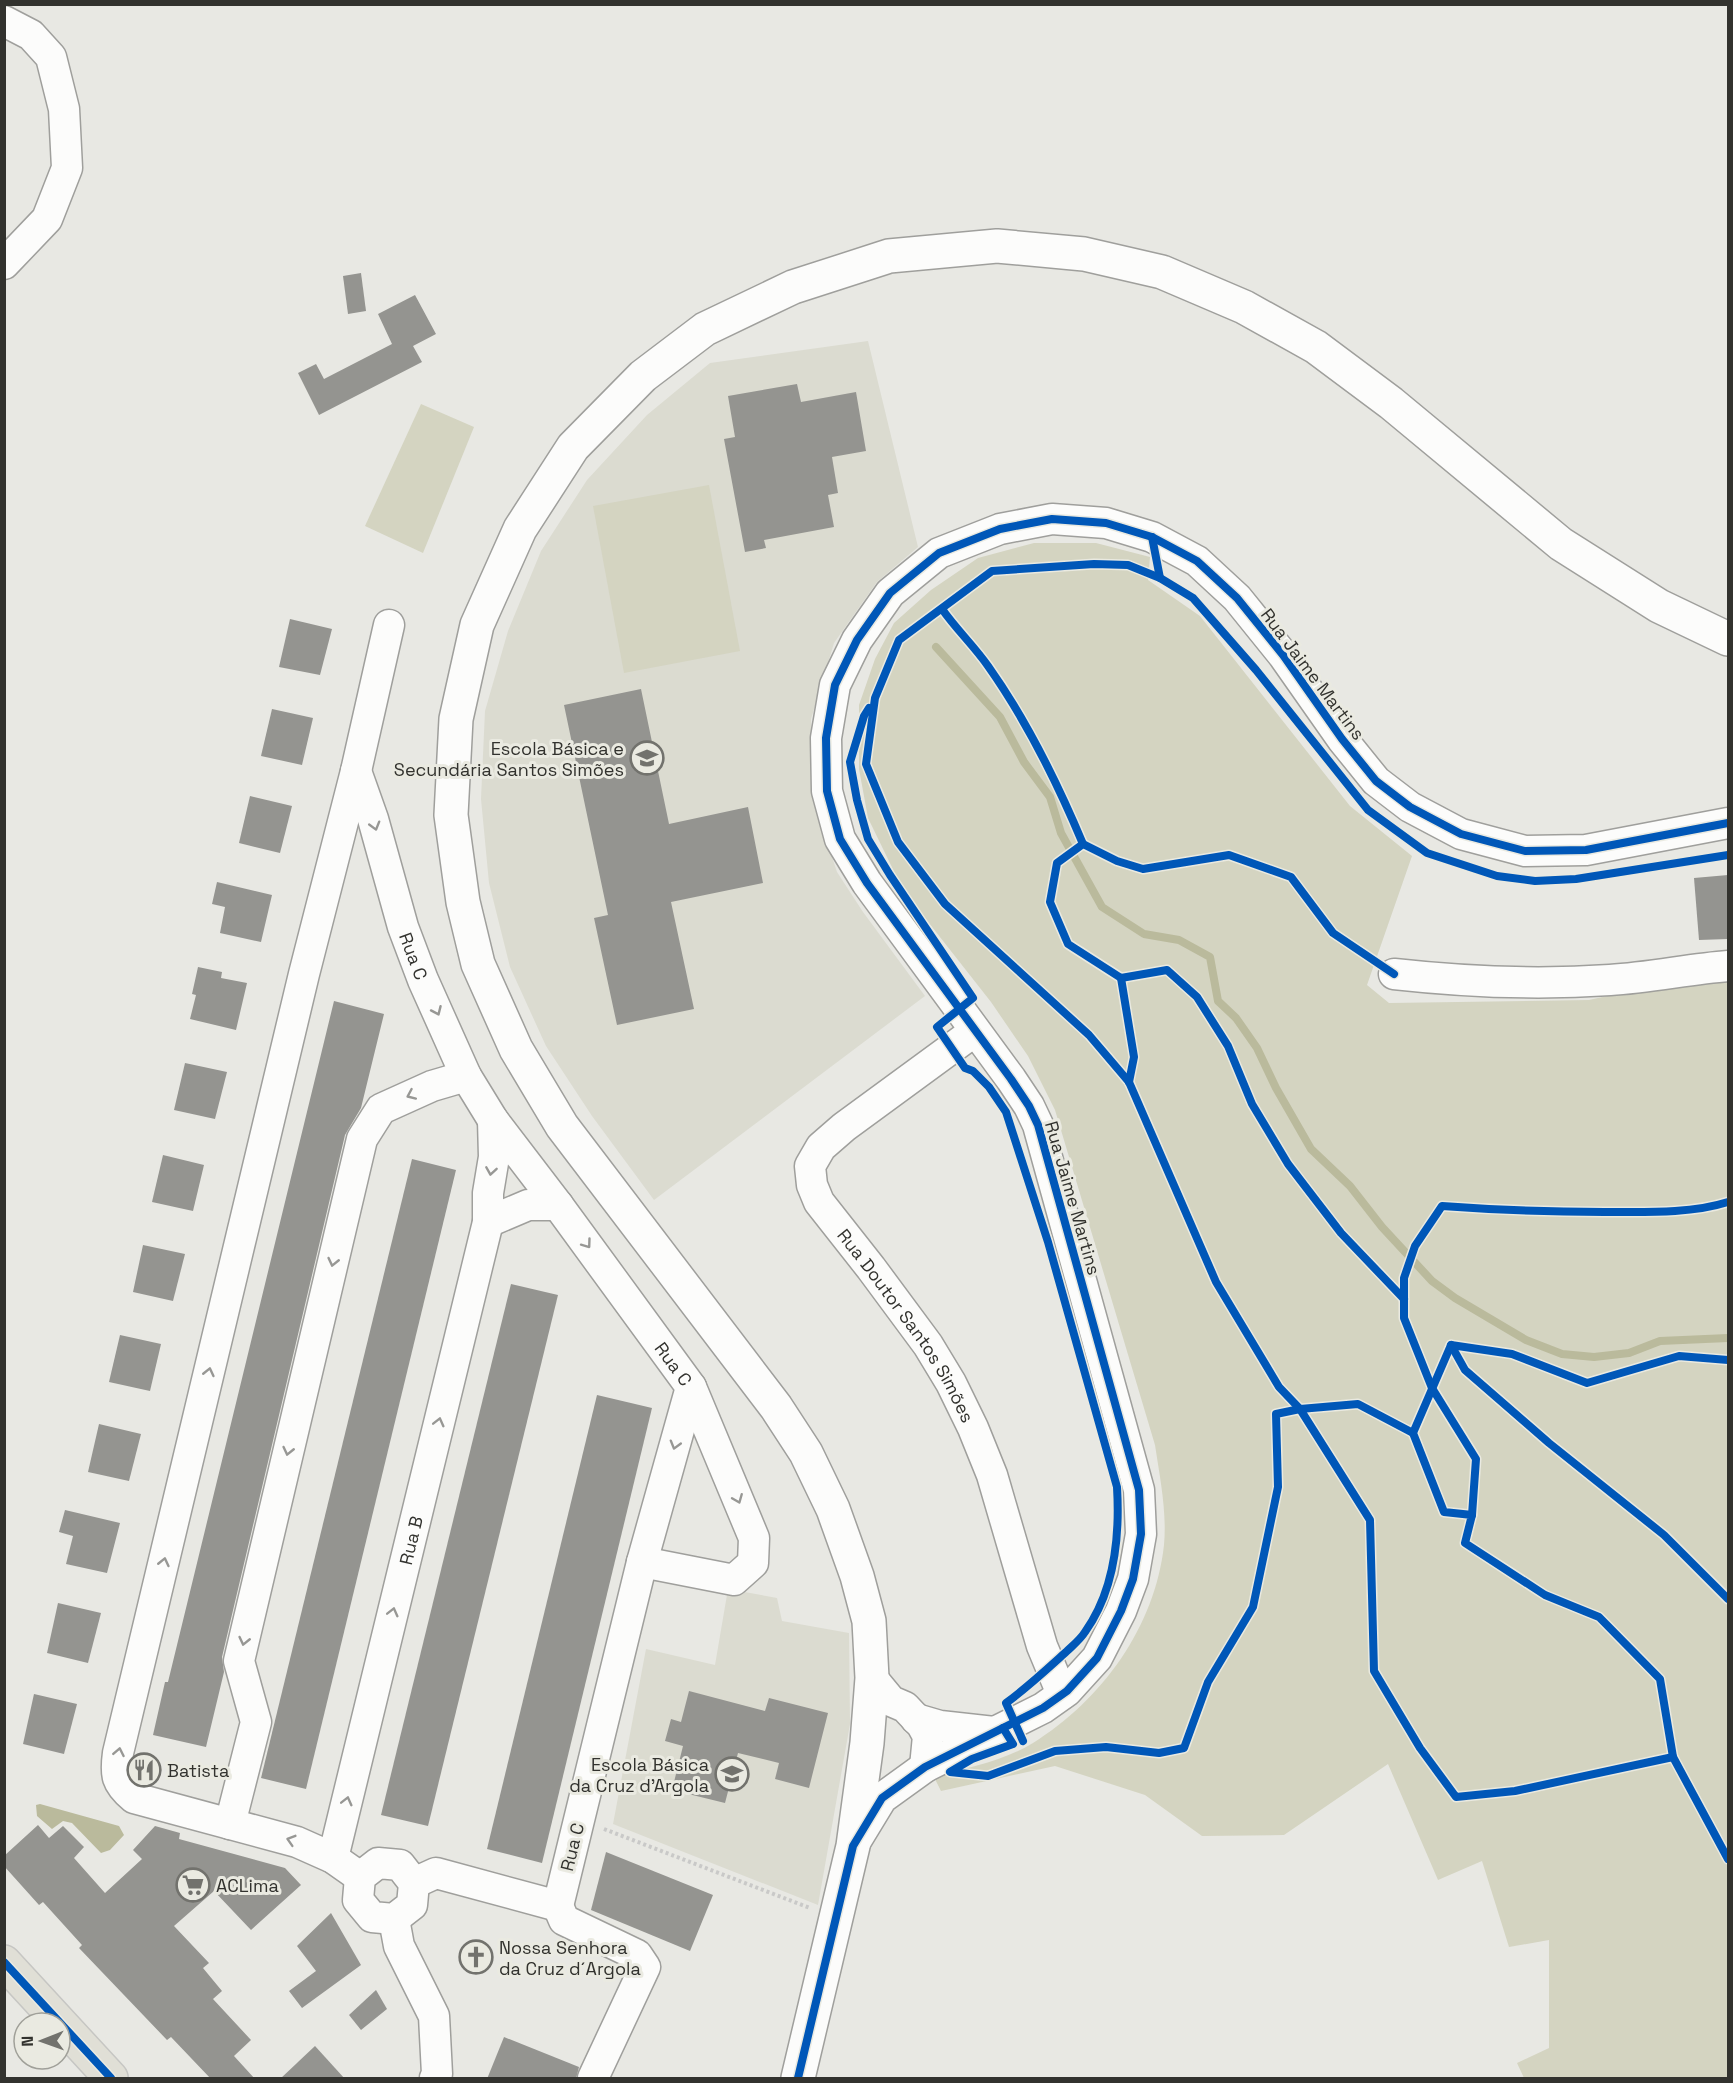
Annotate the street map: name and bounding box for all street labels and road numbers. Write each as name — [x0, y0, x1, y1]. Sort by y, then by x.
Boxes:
street label: Rua Jaime Martins — [1256, 604, 1370, 744]
street label: Rua C — [395, 929, 433, 983]
street label: Rua Jaime Martins — [1040, 1118, 1106, 1278]
street label: Rua Doutor Santos Simões — [833, 1224, 980, 1426]
street label: Rua C — [650, 1337, 698, 1390]
street label: Rua B — [393, 1514, 427, 1567]
street label: Rua C — [555, 1820, 589, 1874]

